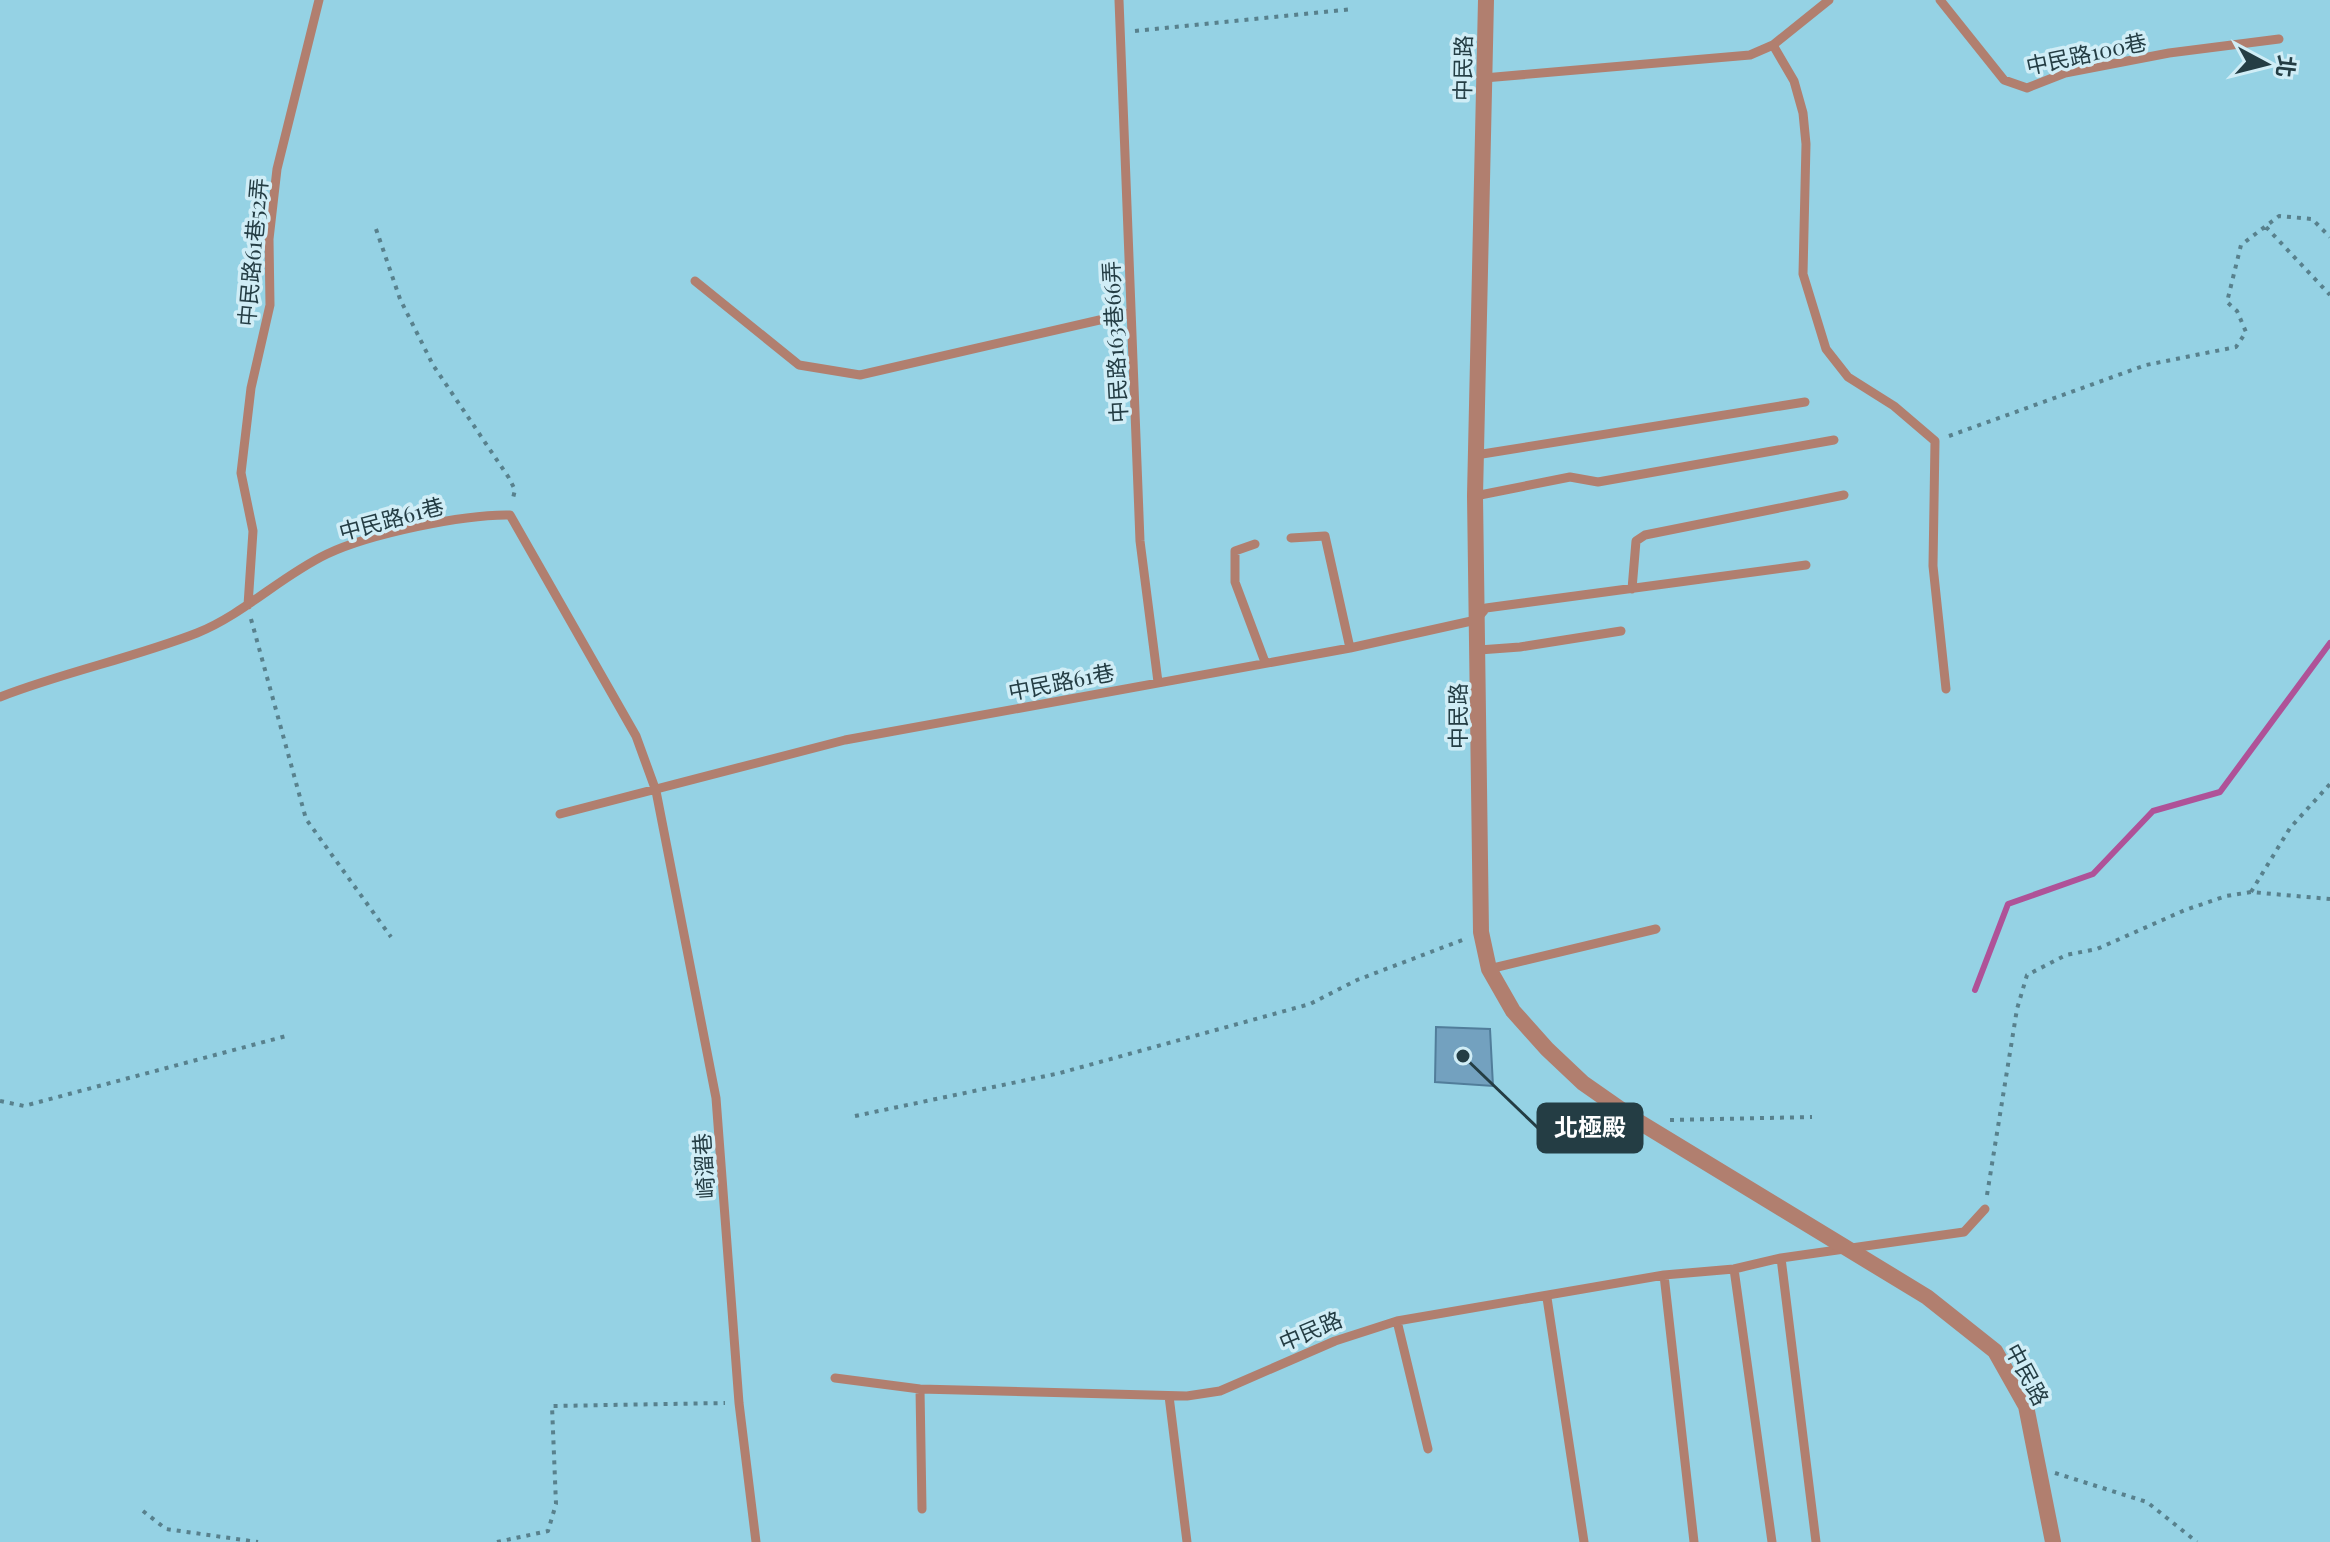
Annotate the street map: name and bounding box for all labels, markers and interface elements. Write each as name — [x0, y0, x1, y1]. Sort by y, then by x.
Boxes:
north arrow — [2226, 24, 2306, 104]
street label: 中民路100巷 — [2023, 26, 2149, 80]
street label: 中民路 — [1446, 35, 1478, 101]
text: 北 — [2271, 54, 2303, 79]
street label: 中民路61巷52弄 — [231, 176, 273, 328]
street label: 中民路163巷66弄 — [1095, 260, 1133, 424]
street label: 中民路61巷 — [335, 490, 447, 546]
street label: 中民路61巷 — [1005, 656, 1117, 706]
street label: 中民路 — [1442, 683, 1472, 749]
callout: 北極殿 — [1538, 1104, 1642, 1152]
text: 北極殿 — [1554, 1110, 1626, 1142]
street label: 崎溜巷 — [686, 1132, 720, 1200]
street label: 中民路 — [1274, 1303, 1346, 1357]
street label: 中民路 — [1999, 1338, 2057, 1410]

